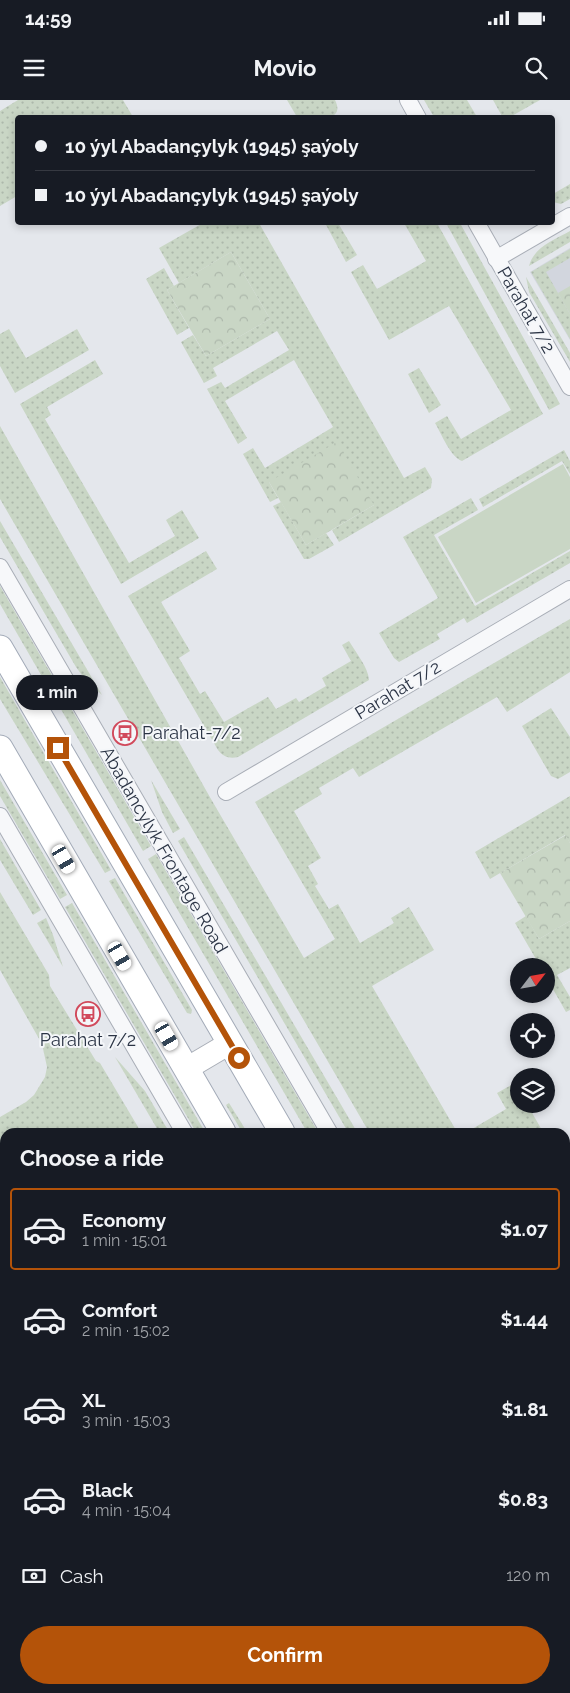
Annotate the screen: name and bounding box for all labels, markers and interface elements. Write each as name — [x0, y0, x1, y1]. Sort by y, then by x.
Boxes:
text: 14:59 — [25, 7, 72, 29]
icon: menu — [20, 54, 48, 82]
icon: search — [522, 54, 550, 82]
text: Movio — [254, 55, 316, 81]
text: 10 ýyl Abadançylyk (1945) şaýoly — [65, 135, 359, 157]
text: 10 ýyl Abadançylyk (1945) şaýoly — [65, 184, 359, 206]
street label: Parahat 7/2 — [493, 263, 560, 357]
street label: Parahat 7/2 — [351, 656, 444, 723]
callout: 1 min — [17, 676, 99, 710]
text: 1 min — [37, 683, 77, 702]
bus stop icon: Parahat-7/2 — [112, 720, 138, 746]
place label: Parahat-7/2 — [142, 722, 241, 743]
route end — [47, 737, 69, 759]
street label: Abadancylyk Frontage Road — [97, 743, 232, 957]
car — [50, 842, 77, 876]
car — [106, 939, 133, 973]
north arrow — [510, 958, 555, 1002]
map controls — [510, 958, 555, 1113]
bus stop icon: Parahat 7/2 — [75, 1001, 101, 1027]
button: locate — [510, 1013, 555, 1058]
car — [153, 1019, 180, 1053]
place label: Parahat 7/2 — [40, 1029, 136, 1050]
route start — [228, 1047, 250, 1069]
button: layers — [510, 1068, 555, 1113]
text: Choose a ride — [20, 1145, 164, 1171]
icon: car — [22, 1207, 67, 1252]
text: Economy — [82, 1209, 166, 1231]
text: $1.07 — [500, 1218, 548, 1240]
text: 1 min · 15:01 — [82, 1231, 167, 1250]
icon: car — [22, 1297, 67, 1342]
text: Comfort — [82, 1299, 157, 1321]
text: $1.44 — [501, 1308, 548, 1330]
text: 2 min · 15:02 — [82, 1321, 170, 1340]
icon: car — [22, 1387, 67, 1432]
text: XL — [82, 1389, 105, 1411]
text: $1.81 — [501, 1398, 548, 1420]
text: 3 min · 15:03 — [82, 1411, 170, 1430]
icon: car — [22, 1477, 67, 1522]
text: Black — [82, 1479, 133, 1501]
text: $0.83 — [498, 1488, 548, 1510]
text: 4 min · 15:04 — [82, 1501, 171, 1520]
icon: cash — [20, 1562, 48, 1590]
text: Cash — [60, 1565, 104, 1587]
text: 120 m — [506, 1566, 550, 1585]
button: Confirm — [20, 1626, 550, 1684]

